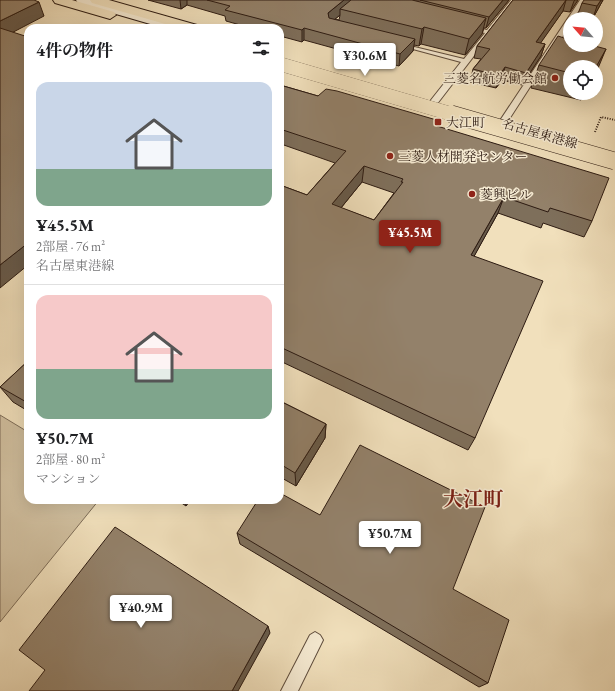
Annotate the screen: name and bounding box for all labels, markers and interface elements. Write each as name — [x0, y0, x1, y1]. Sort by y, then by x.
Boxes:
north arrow — [563, 12, 603, 52]
map controls — [563, 12, 603, 100]
icon: filters — [250, 37, 272, 59]
text: 4件の物件 — [36, 39, 113, 61]
pin: ¥30.6M — [332, 43, 398, 77]
text: ¥30.6M — [343, 47, 387, 64]
button: locate — [563, 60, 603, 100]
place label: 三菱名航労働会館 — [443, 70, 547, 87]
marker: 三菱名航労働会館 — [550, 73, 560, 83]
icon: home — [118, 108, 190, 180]
place label: 大江町 — [446, 114, 485, 131]
street label: 名古屋東港線 — [500, 115, 580, 152]
marker: 大江町 — [433, 117, 443, 127]
place label: 三菱人材開発センター — [398, 148, 527, 165]
marker: 三菱人材開発センター — [385, 151, 395, 161]
place label: 菱興ビル — [480, 186, 532, 203]
marker: 菱興ビル — [467, 189, 477, 199]
text: ¥45.5M — [36, 214, 94, 236]
pin: ¥45.5M — [377, 220, 443, 254]
text: ¥45.5M — [388, 224, 432, 241]
text: 2部屋 · 76 m² — [36, 238, 105, 255]
text: 名古屋東港線 — [36, 257, 114, 274]
icon: home — [118, 321, 190, 393]
text: ¥50.7M — [36, 427, 94, 449]
text: 2部屋 · 80 m² — [36, 451, 105, 468]
text: マンション — [36, 470, 100, 487]
district label: 大江町 — [443, 486, 504, 512]
pin: ¥50.7M — [357, 521, 423, 555]
text: ¥50.7M — [368, 525, 412, 542]
pin: ¥40.9M — [108, 595, 174, 629]
text: ¥40.9M — [119, 599, 163, 616]

